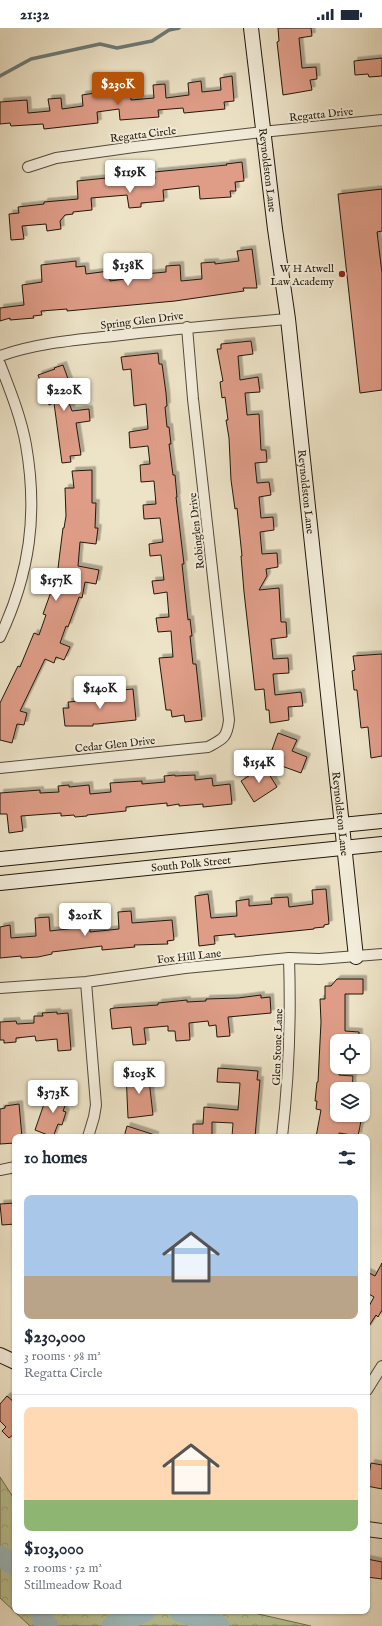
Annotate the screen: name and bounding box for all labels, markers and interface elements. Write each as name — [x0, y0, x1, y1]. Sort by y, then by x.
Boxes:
text: 21:32 — [20, 5, 49, 24]
pin: $230K — [90, 72, 146, 106]
text: $230K — [101, 76, 135, 93]
street label: Regatta Drive — [288, 105, 354, 125]
street label: Regatta Circle — [109, 124, 177, 146]
street label: Reynoldston Lane — [255, 127, 279, 213]
pin: $119K — [102, 160, 158, 194]
text: $119K — [114, 164, 146, 181]
pin: $138K — [100, 253, 156, 287]
text: $138K — [112, 257, 144, 274]
place label: W H Atwell Law Academy — [270, 262, 335, 289]
marker: W H Atwell Law Academy — [337, 269, 347, 279]
street label: Spring Glen Drive — [100, 309, 184, 333]
pin: $220K — [36, 378, 92, 412]
text: $220K — [46, 382, 82, 399]
street label: Reynoldston Lane — [294, 449, 317, 535]
street label: Robinglen Drive — [186, 492, 208, 570]
pin: $157K — [28, 568, 84, 602]
text: $157K — [40, 572, 72, 589]
pin: $140K — [72, 676, 128, 710]
text: $140K — [83, 680, 117, 697]
street label: Cedar Glen Drive — [74, 734, 156, 756]
pin: $154K — [231, 750, 287, 784]
text: $154K — [243, 754, 275, 771]
street label: Reynoldston Lane — [328, 771, 351, 857]
street label: South Polk Street — [151, 853, 232, 876]
pin: $201K — [57, 903, 113, 937]
text: $201K — [68, 907, 102, 924]
street label: Fox Hill Lane — [156, 947, 222, 967]
street label: Glen Stone Lane — [270, 1008, 286, 1086]
map controls — [330, 1034, 370, 1122]
button: locate — [330, 1034, 370, 1074]
pin: $103K — [111, 1061, 167, 1095]
text: $103K — [123, 1065, 155, 1082]
pin: $373K — [25, 1080, 81, 1114]
button: layers — [330, 1082, 370, 1122]
text: $373K — [37, 1084, 69, 1101]
icon: filters — [336, 1147, 358, 1169]
text: 10 homes — [24, 1148, 87, 1169]
icon: home — [155, 1221, 227, 1293]
text: $230,000 — [24, 1327, 86, 1348]
text: 3 rooms · 98 m² — [24, 1348, 101, 1365]
text: Regatta Circle — [24, 1365, 102, 1382]
icon: home — [155, 1433, 227, 1505]
text: $103,000 — [24, 1539, 84, 1560]
text: 2 rooms · 52 m² — [24, 1560, 102, 1577]
text: Stillmeadow Road — [24, 1577, 122, 1594]

